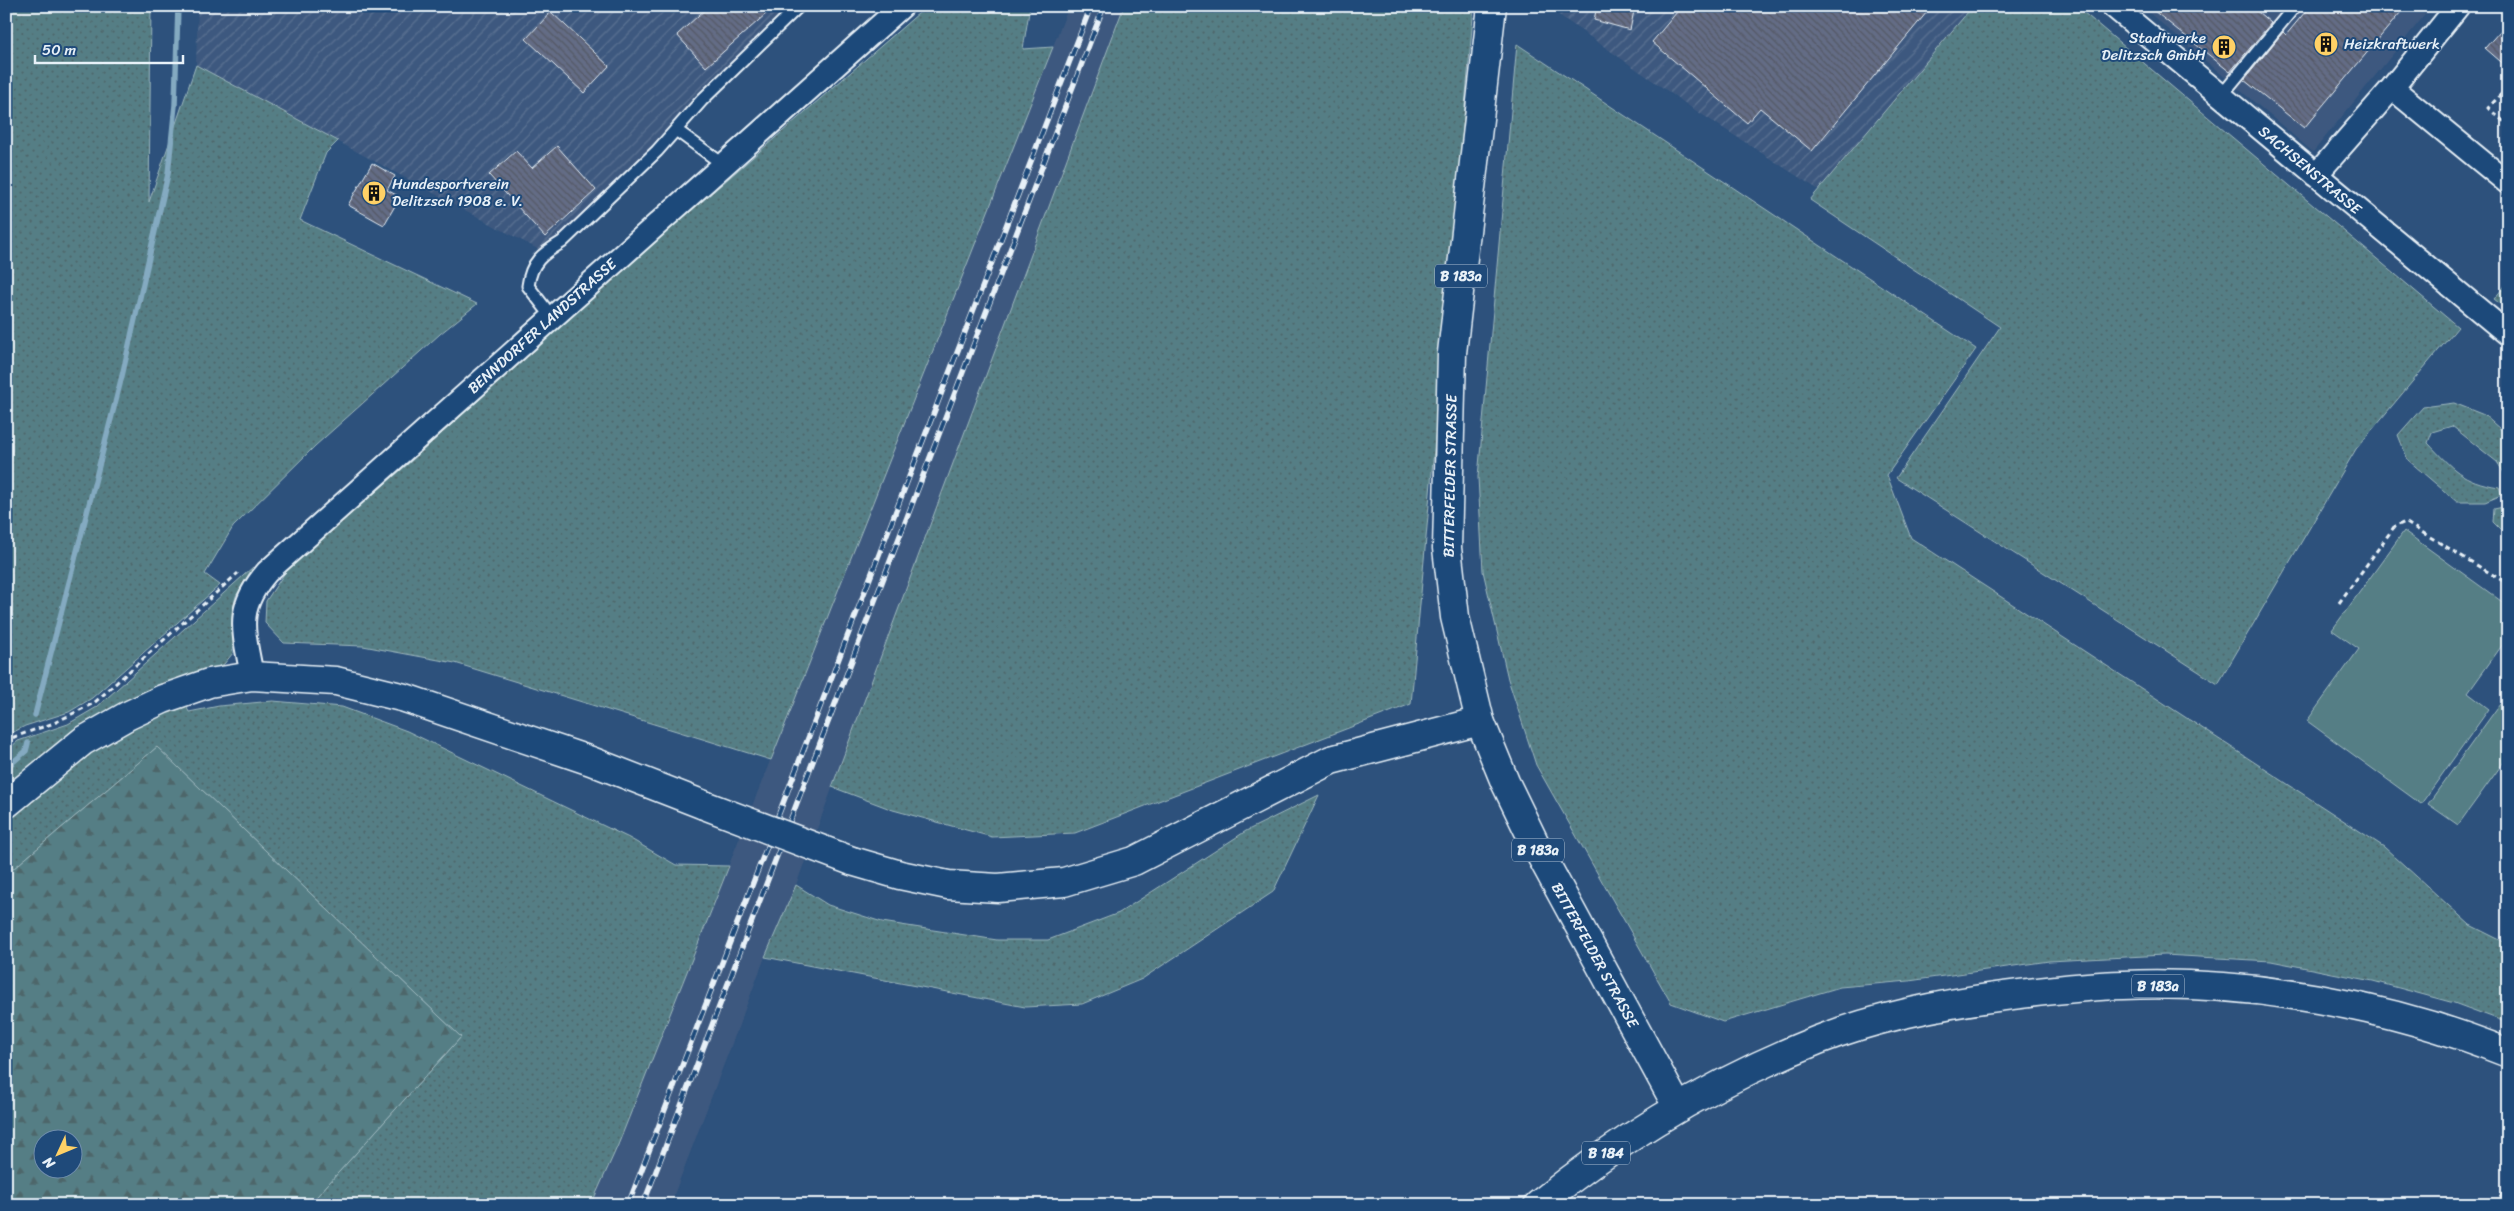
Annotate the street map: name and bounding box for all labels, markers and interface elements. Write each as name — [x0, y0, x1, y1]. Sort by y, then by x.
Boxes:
place label: Stadtwerke Delitzsch GmbH — [2102, 25, 2206, 68]
building icon: Heizkraftwerk — [2313, 31, 2339, 57]
place label: Heizkraftwerk — [2344, 31, 2440, 57]
scale bar — [35, 32, 182, 64]
building icon: Stadtwerke Delitzsch GmbH — [2211, 34, 2237, 60]
text: 50 m — [42, 37, 77, 63]
street label: SACHSENSTRASSE — [2252, 119, 2369, 222]
place label: Hundesportverein Delitzsch 1908 e. V. — [392, 171, 523, 214]
building icon: Hundesportverein Delitzsch 1908 e. V. — [361, 180, 387, 206]
street label: BENNDORFER LANDSTRASSE — [462, 251, 624, 400]
road number: B 183a — [1435, 264, 1487, 288]
street label: BITTERFELDER STRASSE — [1436, 393, 1464, 558]
road number: B 183a — [1512, 838, 1564, 862]
street label: BITTERFELDER STRASSE — [1544, 877, 1647, 1034]
road number: B 183a — [2132, 974, 2184, 998]
north arrow — [32, 1128, 82, 1178]
road number: B 184 — [1582, 1142, 1630, 1164]
text: N — [36, 1150, 62, 1176]

